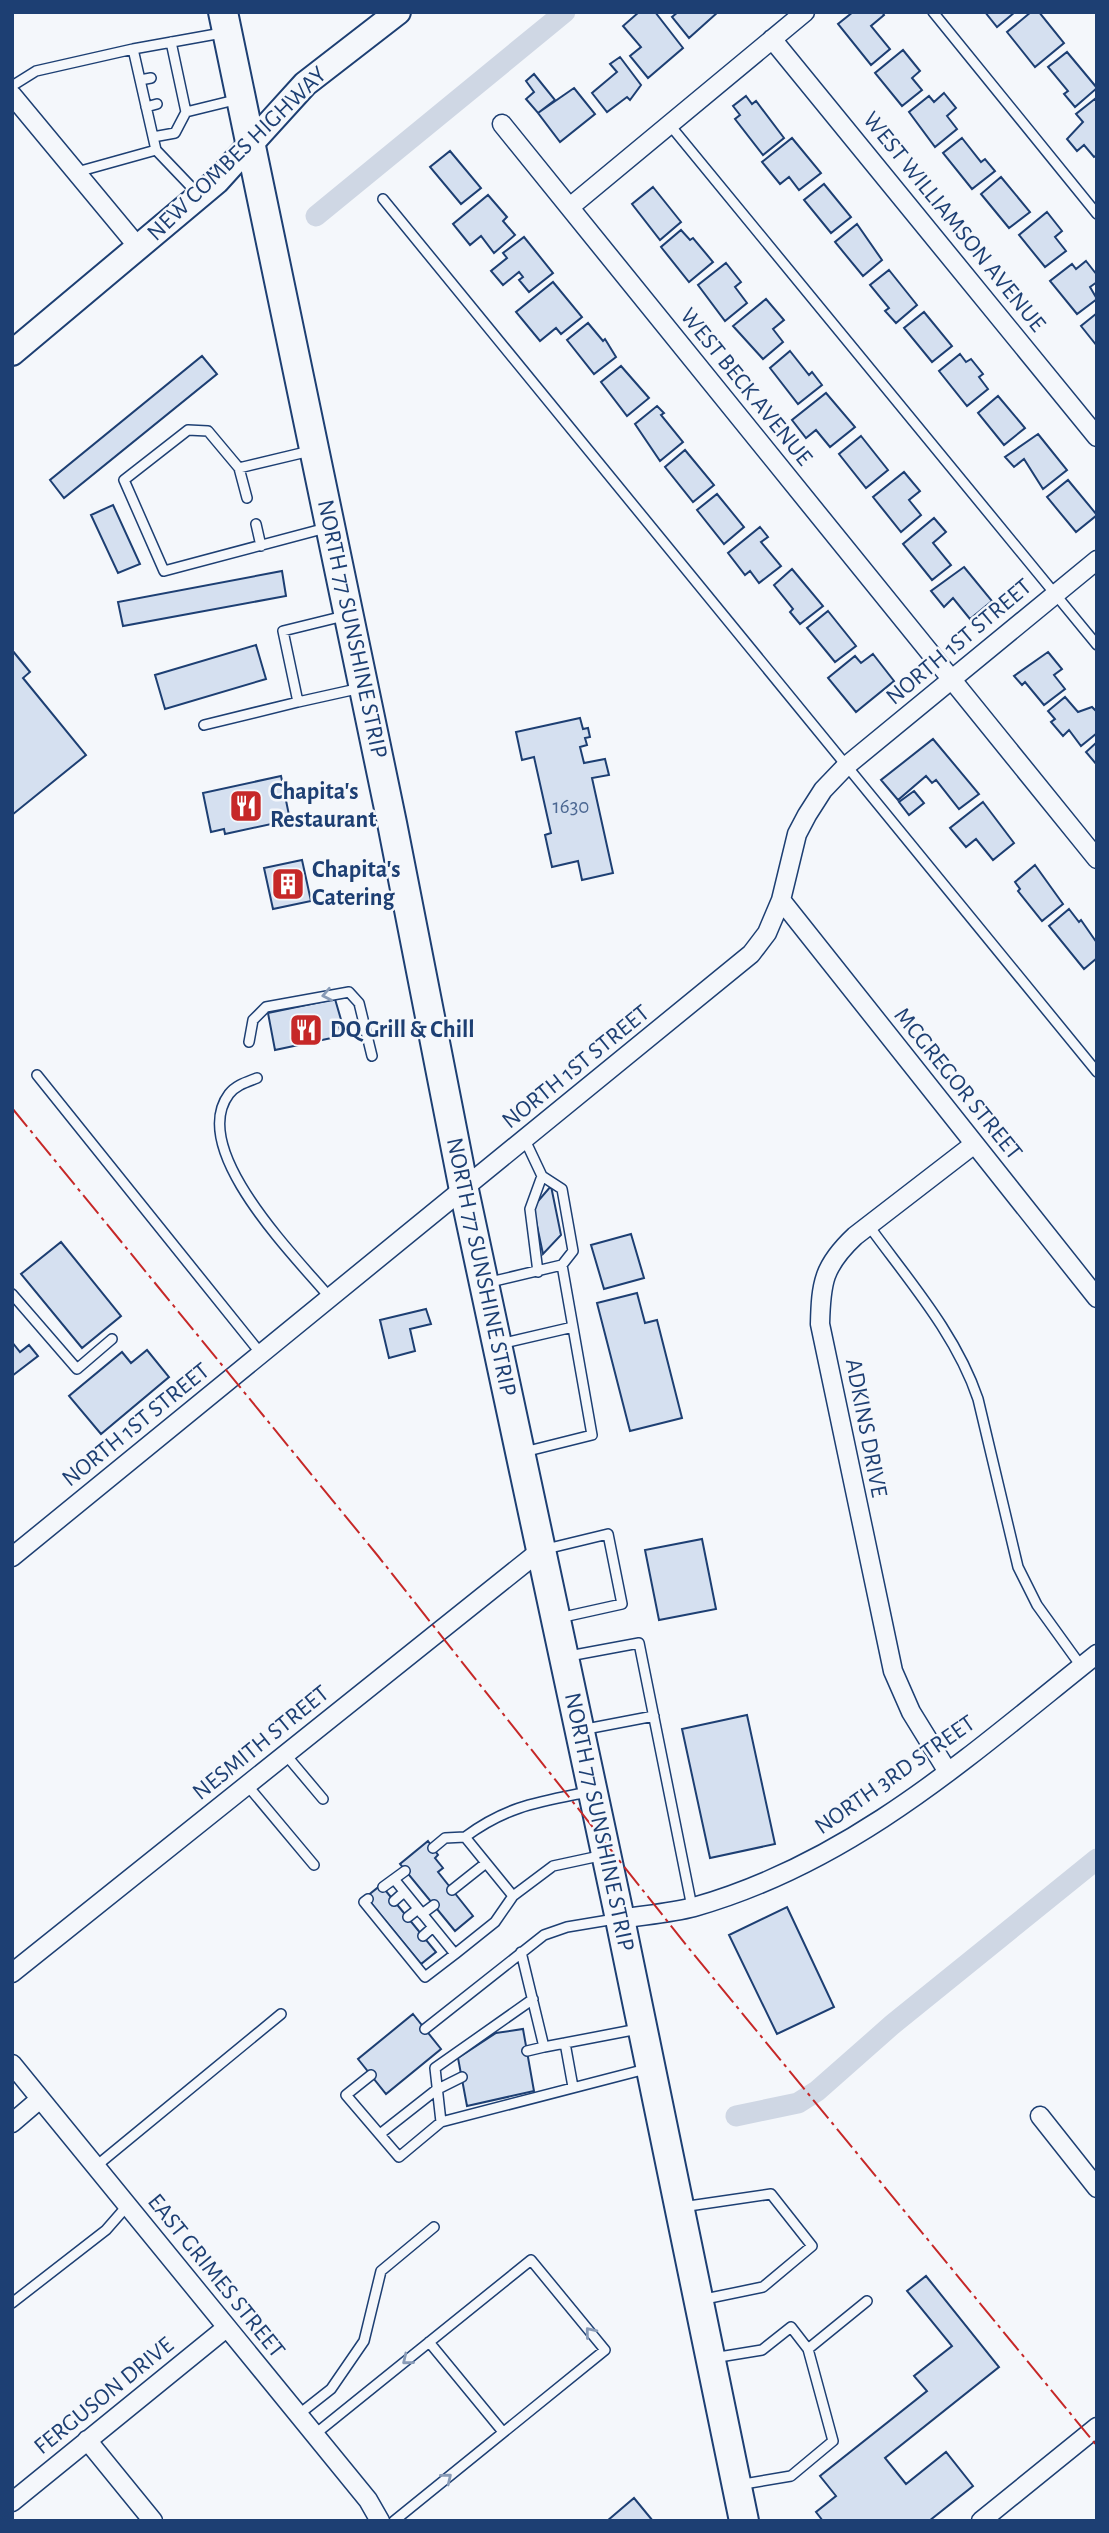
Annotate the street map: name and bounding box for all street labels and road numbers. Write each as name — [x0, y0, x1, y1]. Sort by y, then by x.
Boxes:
street label: NEW COMBES HIGHWAY — [143, 62, 331, 246]
street label: WEST WILLIAMSON AVENUE — [858, 108, 1050, 337]
street label: WEST BECK AVENUE — [675, 304, 817, 471]
street label: NORTH 77 SUNSHINE STRIP — [313, 498, 391, 760]
street label: NORTH 1ST STREET — [882, 574, 1036, 710]
street label: NORTH 1ST STREET — [498, 1000, 654, 1133]
street label: MCGREGOR STREET — [889, 1003, 1027, 1165]
street label: NORTH 77 SUNSHINE STRIP — [442, 1136, 520, 1398]
street label: ADKINS DRIVE — [841, 1357, 891, 1500]
street label: NORTH 1ST STREET — [58, 1358, 214, 1491]
street label: NESMITH STREET — [188, 1681, 334, 1805]
street label: NORTH 77 SUNSHINE STRIP — [560, 1691, 638, 1953]
street label: NORTH 3RD STREET — [811, 1711, 980, 1839]
street label: EAST GRIMES STREET — [143, 2190, 289, 2363]
street label: FERGUSON DRIVE — [30, 2332, 178, 2459]

